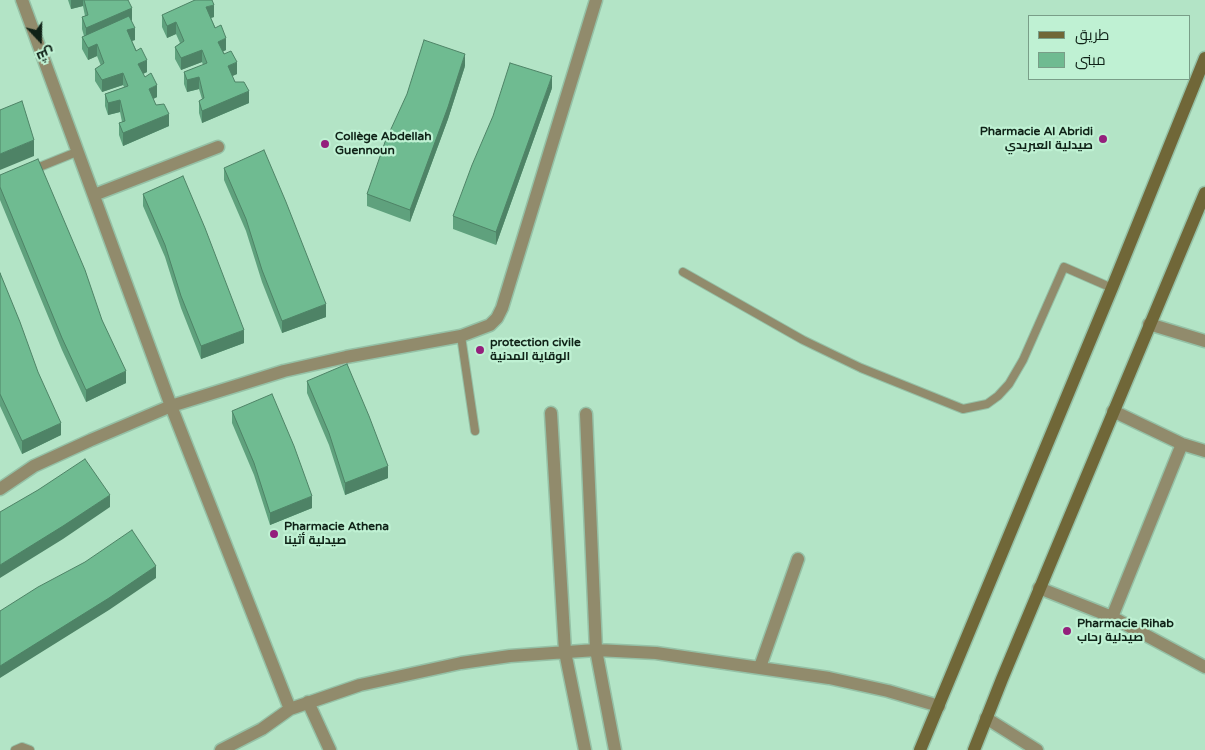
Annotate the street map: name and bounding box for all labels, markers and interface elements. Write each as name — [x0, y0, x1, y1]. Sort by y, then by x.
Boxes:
north arrow — [15, 15, 65, 65]
legend — [1028, 15, 1190, 80]
text: طريق — [1075, 26, 1109, 44]
text: ش — [34, 43, 57, 66]
text: مبنى — [1075, 51, 1106, 69]
place label: Pharmacie Al Abridi صيدلية العبريدي — [980, 125, 1093, 153]
place label: Collège Abdellah Guennoun — [335, 130, 432, 158]
marker: Pharmacie Al Abridi صيدلية العبريدي — [1097, 133, 1109, 145]
marker: Collège Abdellah Guennoun — [319, 138, 331, 150]
place label: protection civile الوقاية المدنية — [490, 336, 581, 364]
marker: protection civile الوقاية المدنية — [474, 344, 486, 356]
place label: Pharmacie Athena صيدلية أثينا — [284, 520, 389, 548]
marker: Pharmacie Athena صيدلية أثينا — [268, 528, 280, 540]
place label: Pharmacie Rihab صيدلية رحاب — [1077, 617, 1174, 645]
marker: Pharmacie Rihab صيدلية رحاب — [1061, 625, 1073, 637]

